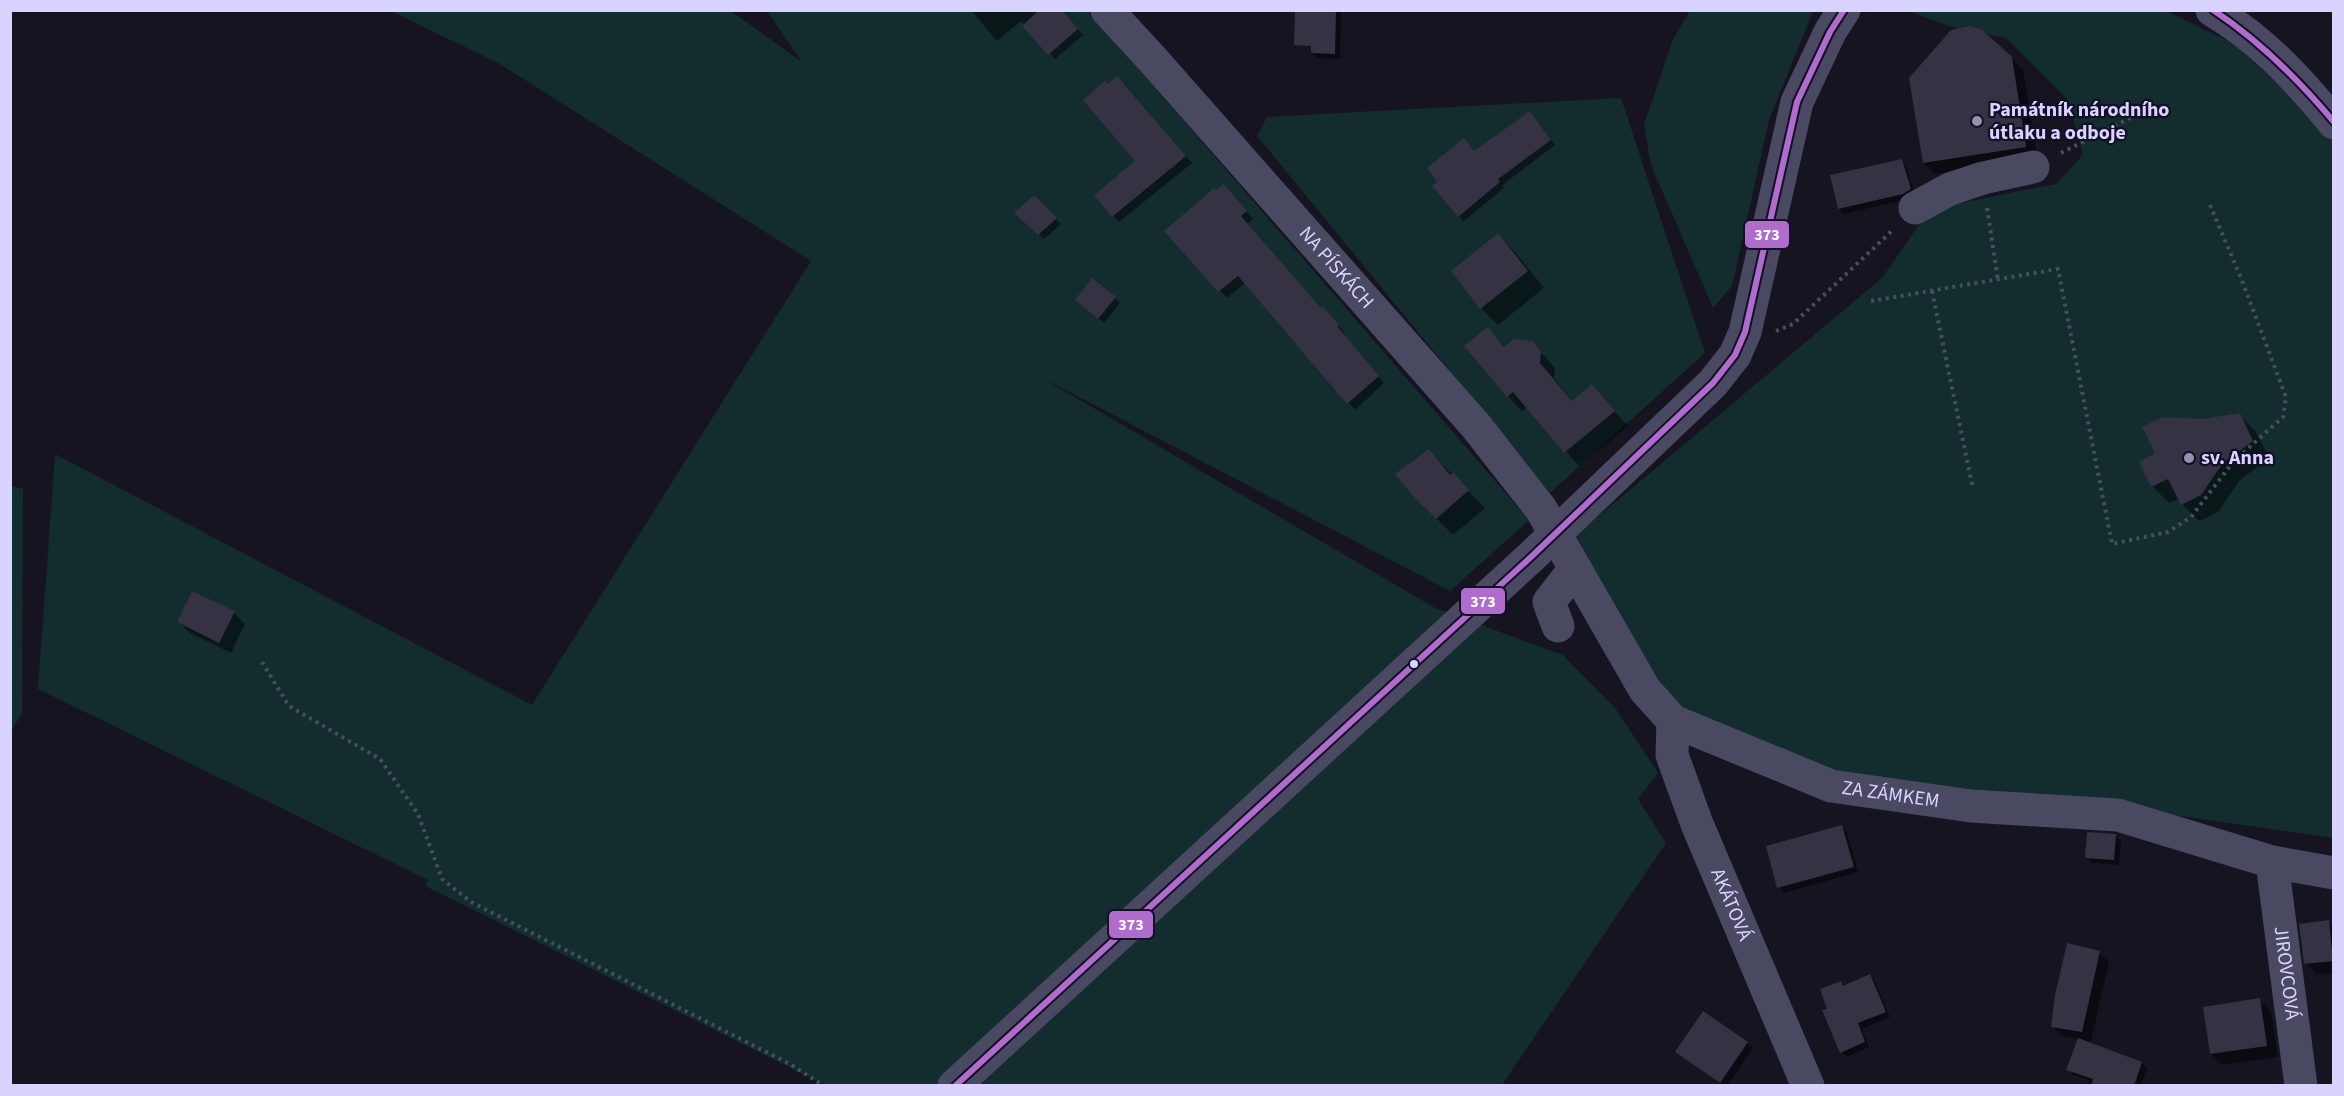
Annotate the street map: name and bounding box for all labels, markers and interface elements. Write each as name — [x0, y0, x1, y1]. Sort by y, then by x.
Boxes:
place label: Památník národního útlaku a odboje — [1989, 96, 2169, 147]
marker: Památník národního útlaku a odboje — [1970, 114, 1984, 128]
street label: NA PÍSKÁCH — [1292, 220, 1380, 315]
line badge: 373 — [1744, 220, 1790, 249]
text: 373 — [1754, 224, 1780, 246]
place label: sv. Anna — [2201, 444, 2274, 472]
marker: sv. Anna — [2182, 451, 2196, 465]
line badge: 373 — [1460, 587, 1506, 615]
text: 373 — [1470, 591, 1496, 613]
unlabelled marker — [1408, 658, 1420, 670]
street label: ZA ZÁMKEM — [1840, 774, 1941, 815]
street label: AKÁTOVÁ — [1703, 864, 1759, 945]
line badge: 373 — [1108, 910, 1154, 939]
text: 373 — [1118, 914, 1144, 936]
street label: JIROVCOVÁ — [2266, 925, 2306, 1022]

